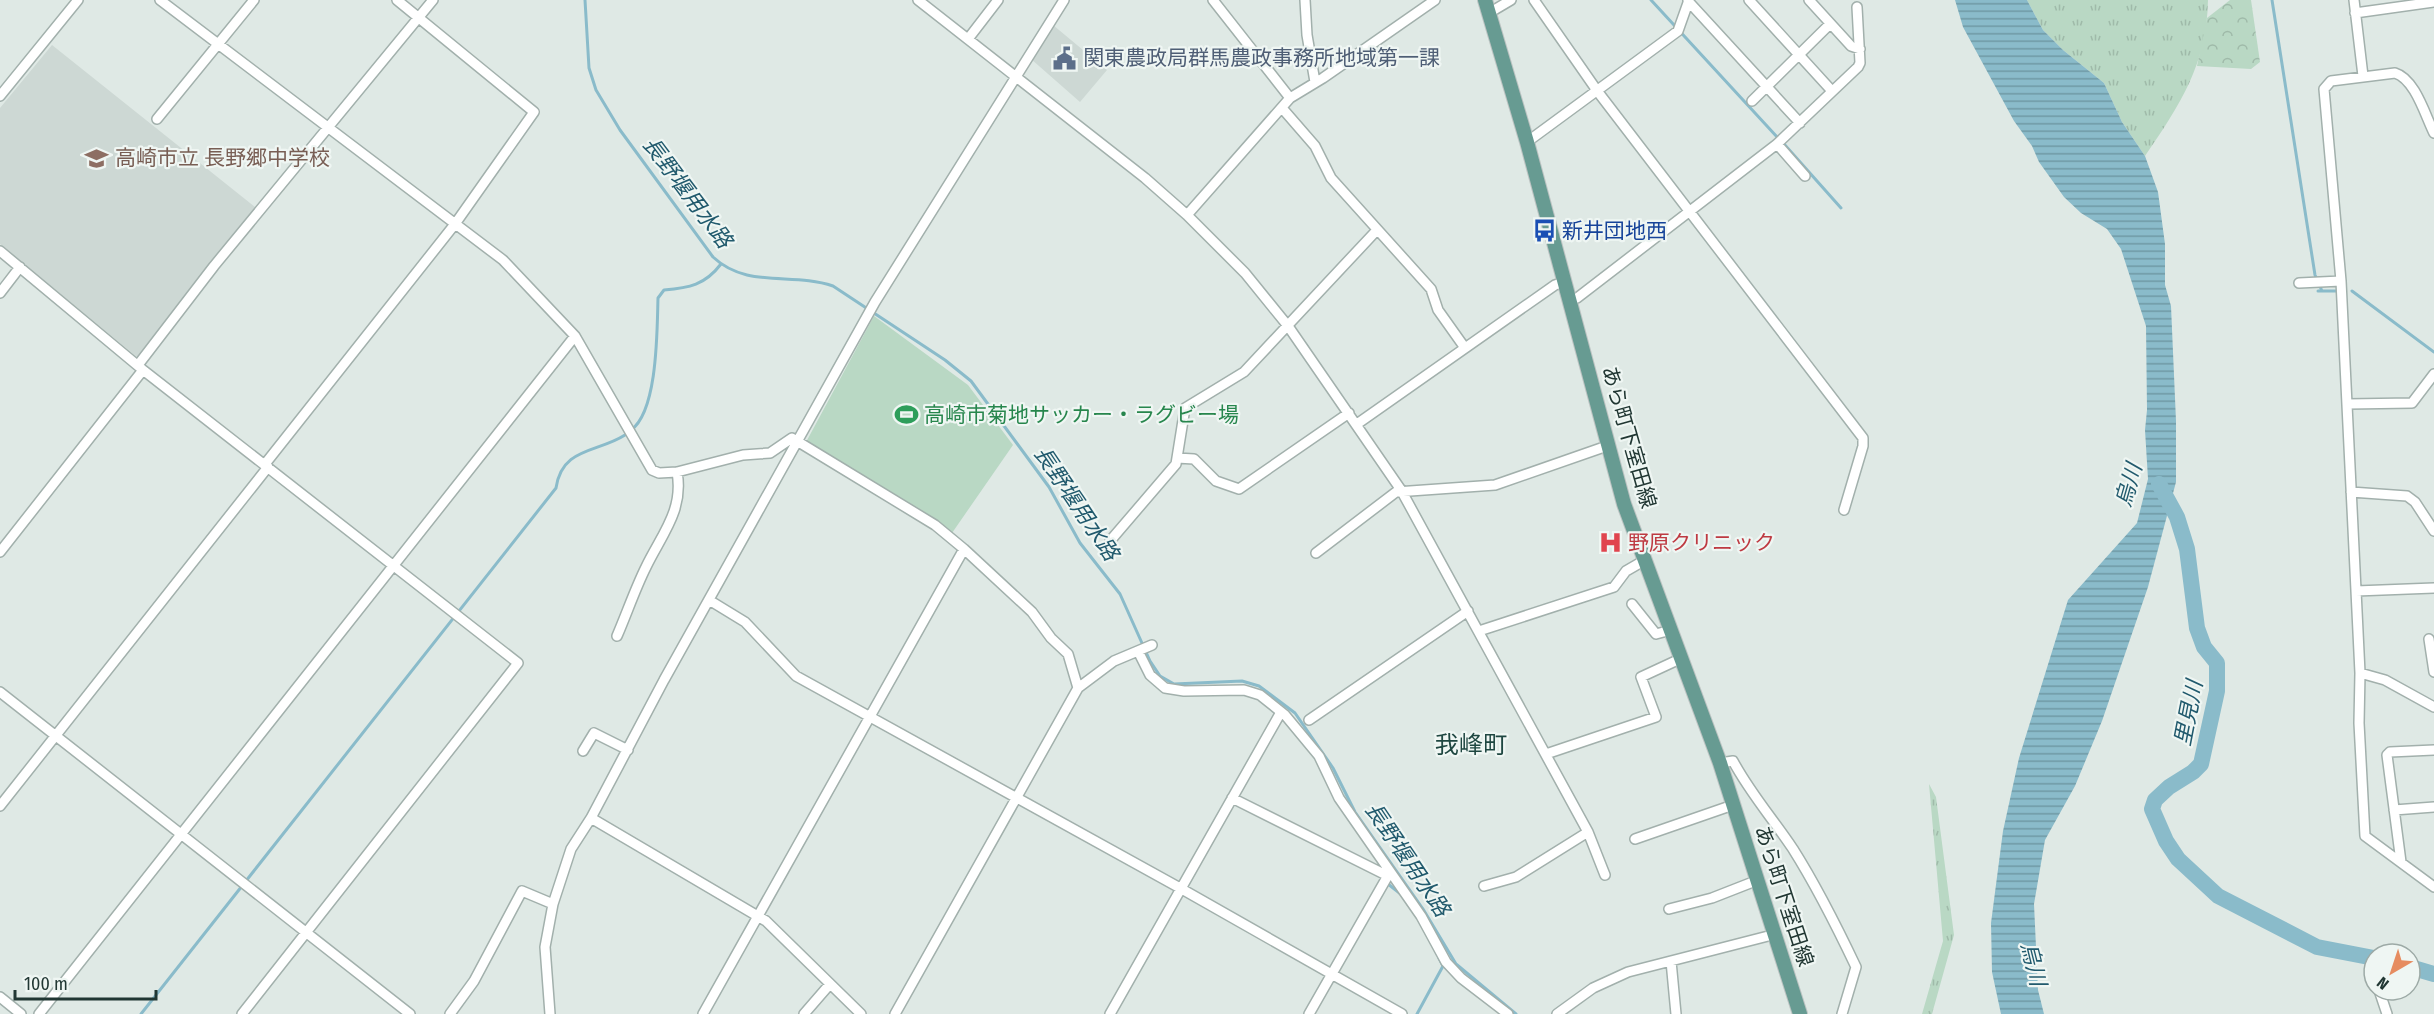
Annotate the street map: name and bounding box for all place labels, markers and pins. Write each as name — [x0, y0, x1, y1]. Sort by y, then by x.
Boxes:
public building icon: 関東農政局群馬農政事務所地域第一課 — [1052, 45, 1078, 71]
place label: 関東農政局群馬農政事務所地域第一課 — [1083, 45, 1440, 71]
school or university icon: 高崎市立 長野郷中学校 — [84, 145, 110, 171]
place label: 高崎市立 長野郷中学校 — [115, 145, 330, 171]
bus stop icon: 新井団地西 — [1531, 218, 1557, 244]
place label: 新井団地西 — [1562, 218, 1667, 244]
sports icon: 高崎市菊地サッカー・ラグビー場 — [893, 402, 919, 428]
place label: 高崎市菊地サッカー・ラグビー場 — [924, 402, 1239, 428]
hospital icon: 野原クリニック — [1597, 530, 1623, 556]
place label: 野原クリニック — [1628, 530, 1775, 556]

